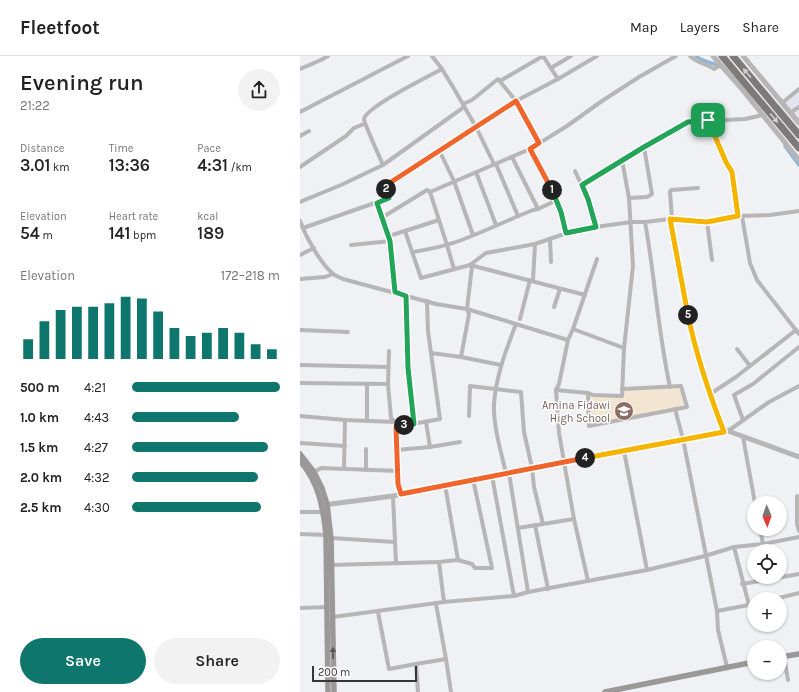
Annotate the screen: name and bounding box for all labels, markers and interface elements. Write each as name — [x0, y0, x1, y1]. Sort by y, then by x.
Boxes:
text: Fleetfoot — [20, 17, 100, 39]
text: Map — [630, 19, 658, 36]
text: Layers — [680, 19, 720, 36]
text: Share — [742, 19, 779, 36]
one-way arrow — [743, 68, 752, 78]
button: share — [238, 69, 280, 111]
text: Evening run — [20, 70, 144, 96]
text: 21:22 — [20, 98, 50, 113]
pin — [691, 103, 725, 137]
icon: arrive — [697, 109, 719, 131]
one-way arrow — [769, 113, 778, 124]
text: Distance — [20, 142, 64, 155]
text: Time — [109, 142, 133, 155]
text: Pace — [197, 142, 221, 155]
text: 3.01 — [20, 155, 50, 175]
text: 13:36 — [109, 155, 150, 175]
text: 4:31 — [197, 155, 228, 175]
text: km — [50, 161, 70, 174]
text: /km — [228, 161, 252, 174]
pin: 2 — [376, 179, 396, 199]
pin: 1 — [542, 180, 562, 200]
text: 2 — [383, 182, 389, 195]
text: 1 — [550, 183, 554, 196]
text: Elevation — [20, 210, 67, 223]
text: Heart rate — [109, 210, 158, 223]
text: kcal — [197, 210, 218, 223]
text: 54 — [20, 223, 40, 243]
text: 141 — [109, 223, 131, 243]
text: 189 — [197, 223, 224, 243]
text: m — [40, 229, 53, 242]
text: bpm — [131, 229, 156, 242]
text: Elevation — [20, 268, 75, 283]
text: 172–218 m — [221, 268, 280, 283]
pin: 5 — [678, 305, 698, 325]
text: 5 — [685, 308, 691, 321]
text: 500 m — [20, 380, 60, 395]
text: 4:21 — [84, 380, 106, 395]
place label: Amina Fidawi High School — [542, 399, 610, 425]
school or university icon: Amina Fidawi High School — [613, 400, 635, 422]
text: 1.0 km — [20, 410, 59, 425]
text: 4:43 — [84, 410, 109, 425]
pin: 3 — [394, 415, 414, 435]
text: 3 — [401, 418, 407, 431]
text: 1.5 km — [20, 440, 58, 455]
text: 4:27 — [84, 440, 108, 455]
pin: 4 — [575, 448, 595, 468]
text: 4 — [582, 451, 588, 464]
text: 2.0 km — [20, 470, 62, 485]
text: 4:32 — [84, 470, 109, 485]
north arrow — [747, 496, 787, 536]
map controls — [747, 496, 787, 680]
text: 2.5 km — [20, 500, 62, 515]
text: 4:30 — [84, 500, 110, 515]
button: locate — [747, 544, 787, 584]
button: + — [747, 592, 787, 632]
button: Save — [20, 638, 146, 684]
button: Share — [154, 638, 280, 684]
button: − — [747, 640, 787, 680]
one-way arrow — [330, 646, 336, 659]
scale bar — [312, 664, 417, 683]
text: 200 m — [318, 666, 350, 679]

